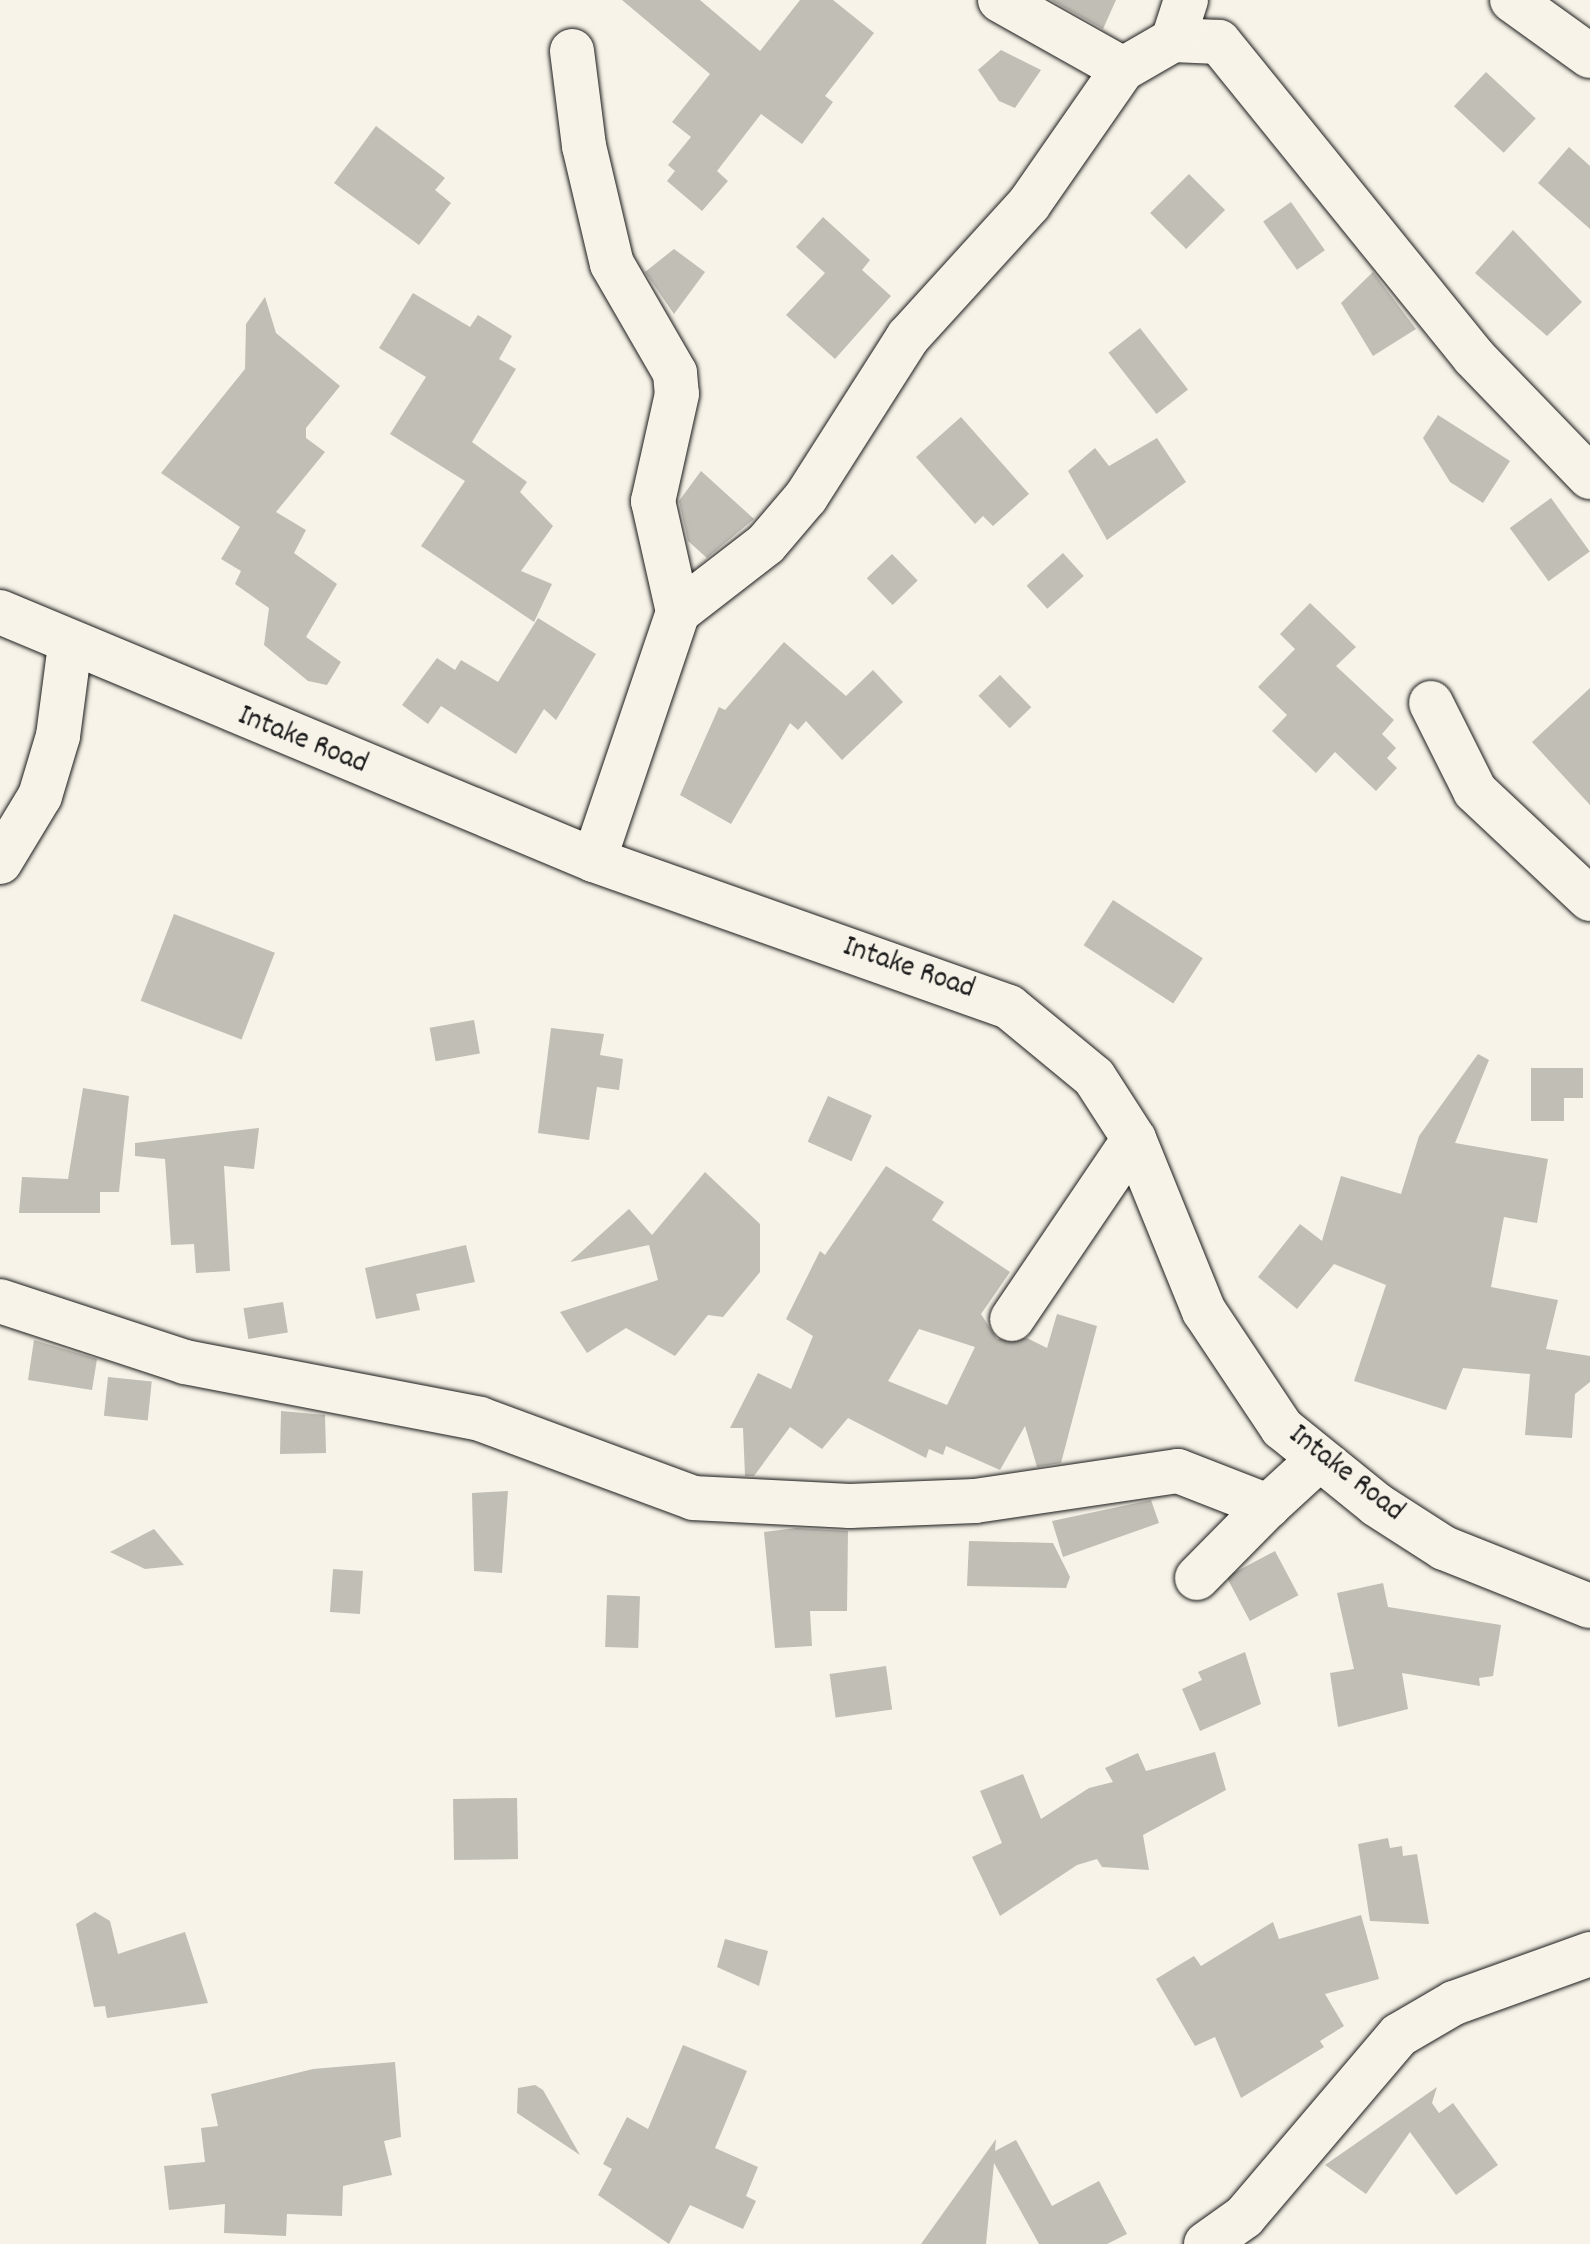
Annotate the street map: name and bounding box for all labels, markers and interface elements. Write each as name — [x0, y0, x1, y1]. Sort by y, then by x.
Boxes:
street label: Intake Road — [232, 700, 372, 784]
street label: Intake Road — [837, 931, 979, 1009]
street label: Intake Road — [1280, 1419, 1410, 1531]

